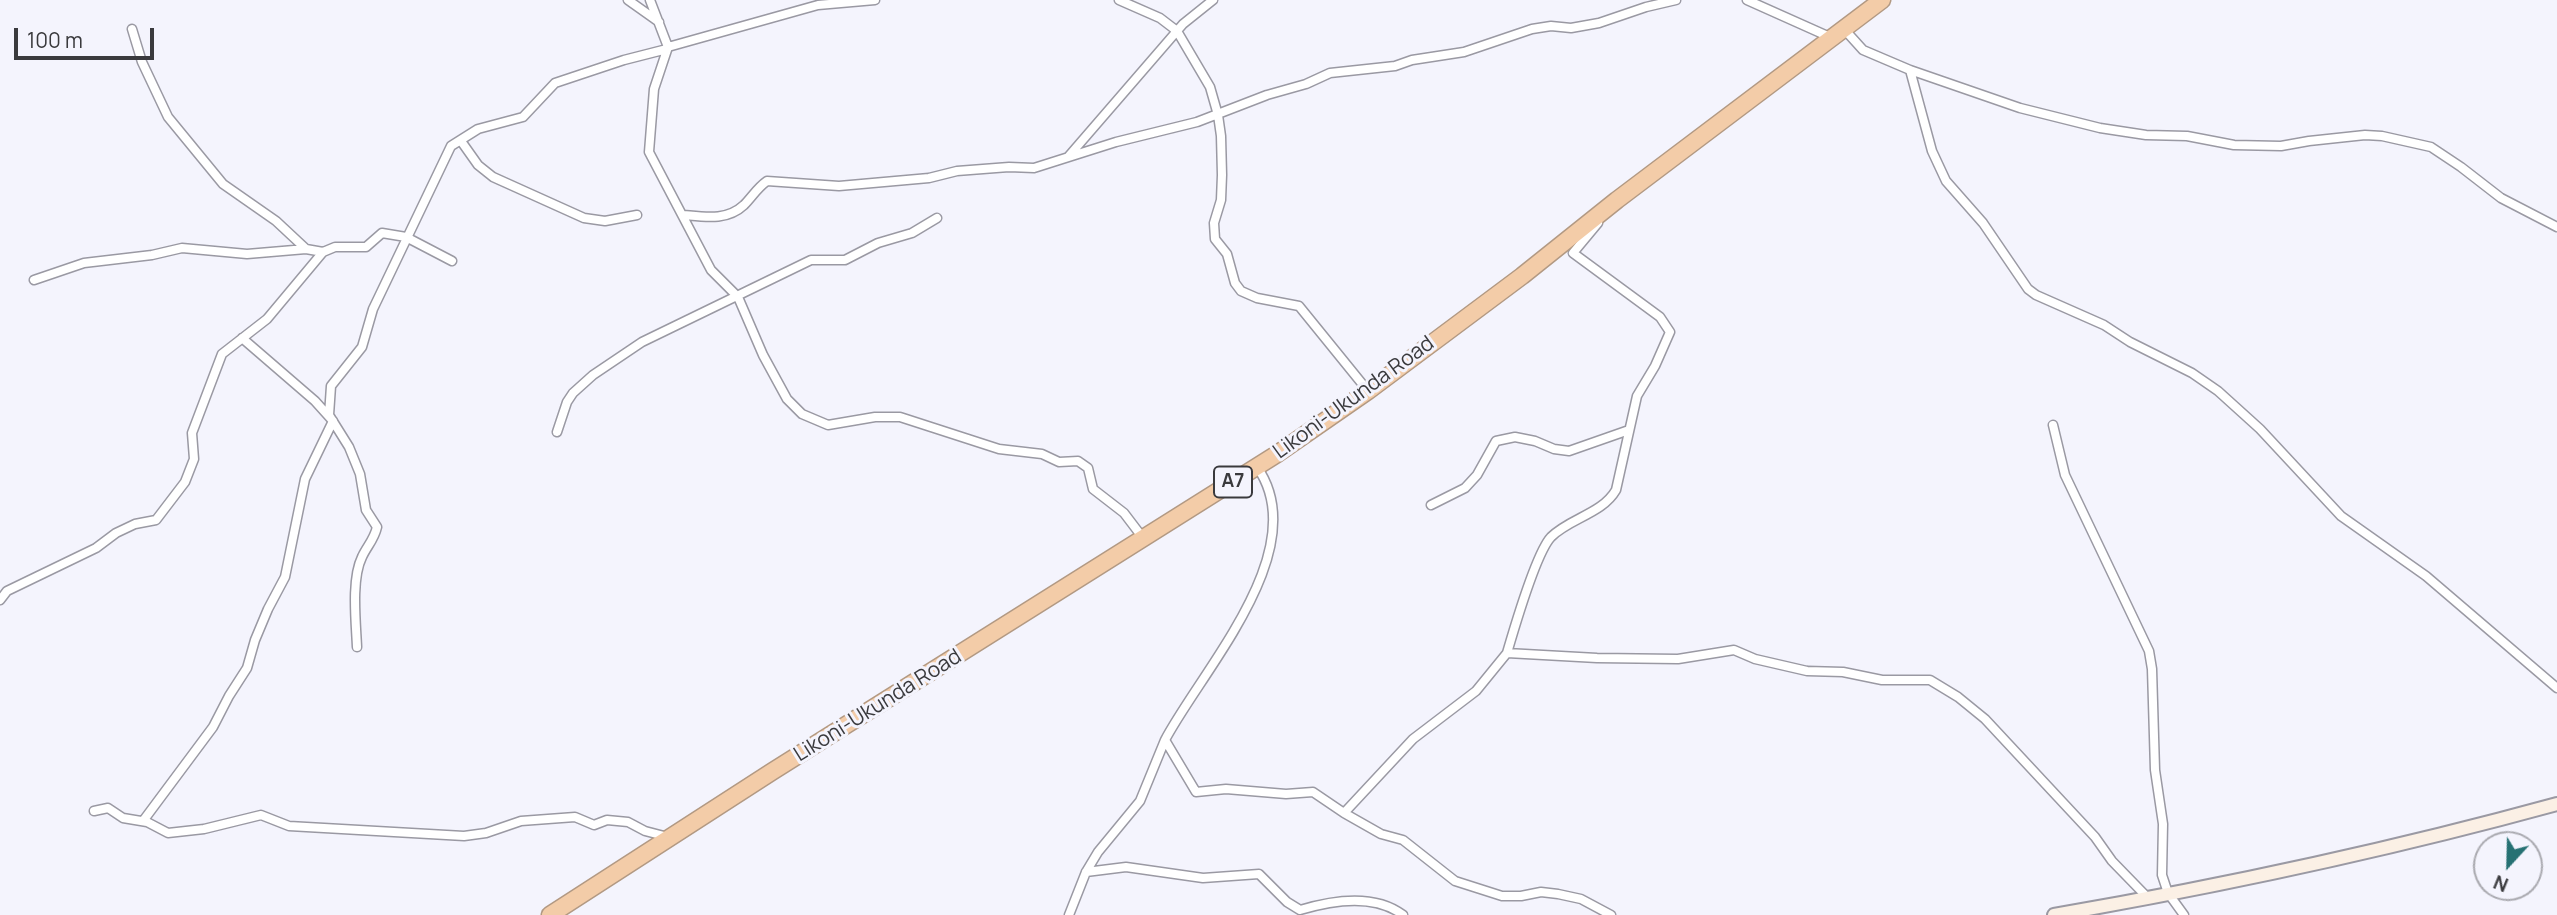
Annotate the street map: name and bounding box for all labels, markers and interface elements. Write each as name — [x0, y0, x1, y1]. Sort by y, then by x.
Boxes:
scale bar — [18, 14, 158, 58]
text: 100 m — [27, 26, 83, 54]
street label: Likoni-Ukunda Road — [1269, 331, 1439, 465]
road number: A7 — [1214, 467, 1252, 498]
street label: Likoni-Ukunda Road — [790, 644, 966, 768]
north arrow — [2473, 831, 2543, 901]
text: N — [2490, 869, 2512, 898]

